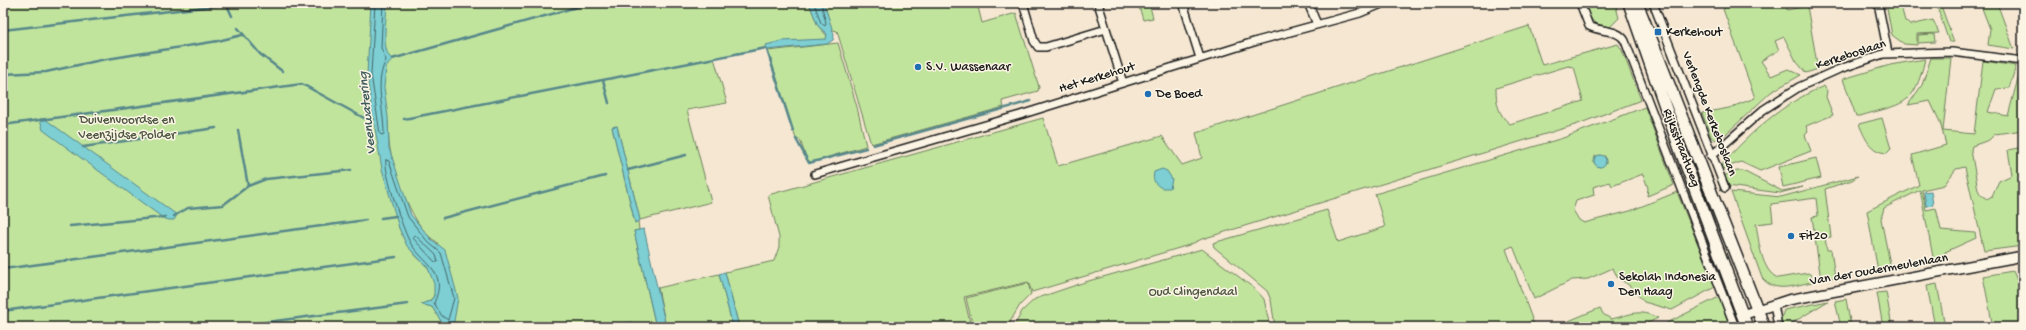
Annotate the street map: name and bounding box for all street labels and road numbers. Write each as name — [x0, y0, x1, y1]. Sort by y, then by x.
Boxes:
street label: Kerkeboslaan — [1814, 36, 1889, 73]
street label: Verlengde Kerkeboslaan — [1678, 49, 1740, 179]
street label: Het Kerkehout — [1057, 59, 1138, 97]
street label: Rijksstraatweg — [1659, 107, 1703, 189]
street label: Van der Oudermeulenlaan — [1808, 250, 1950, 290]

